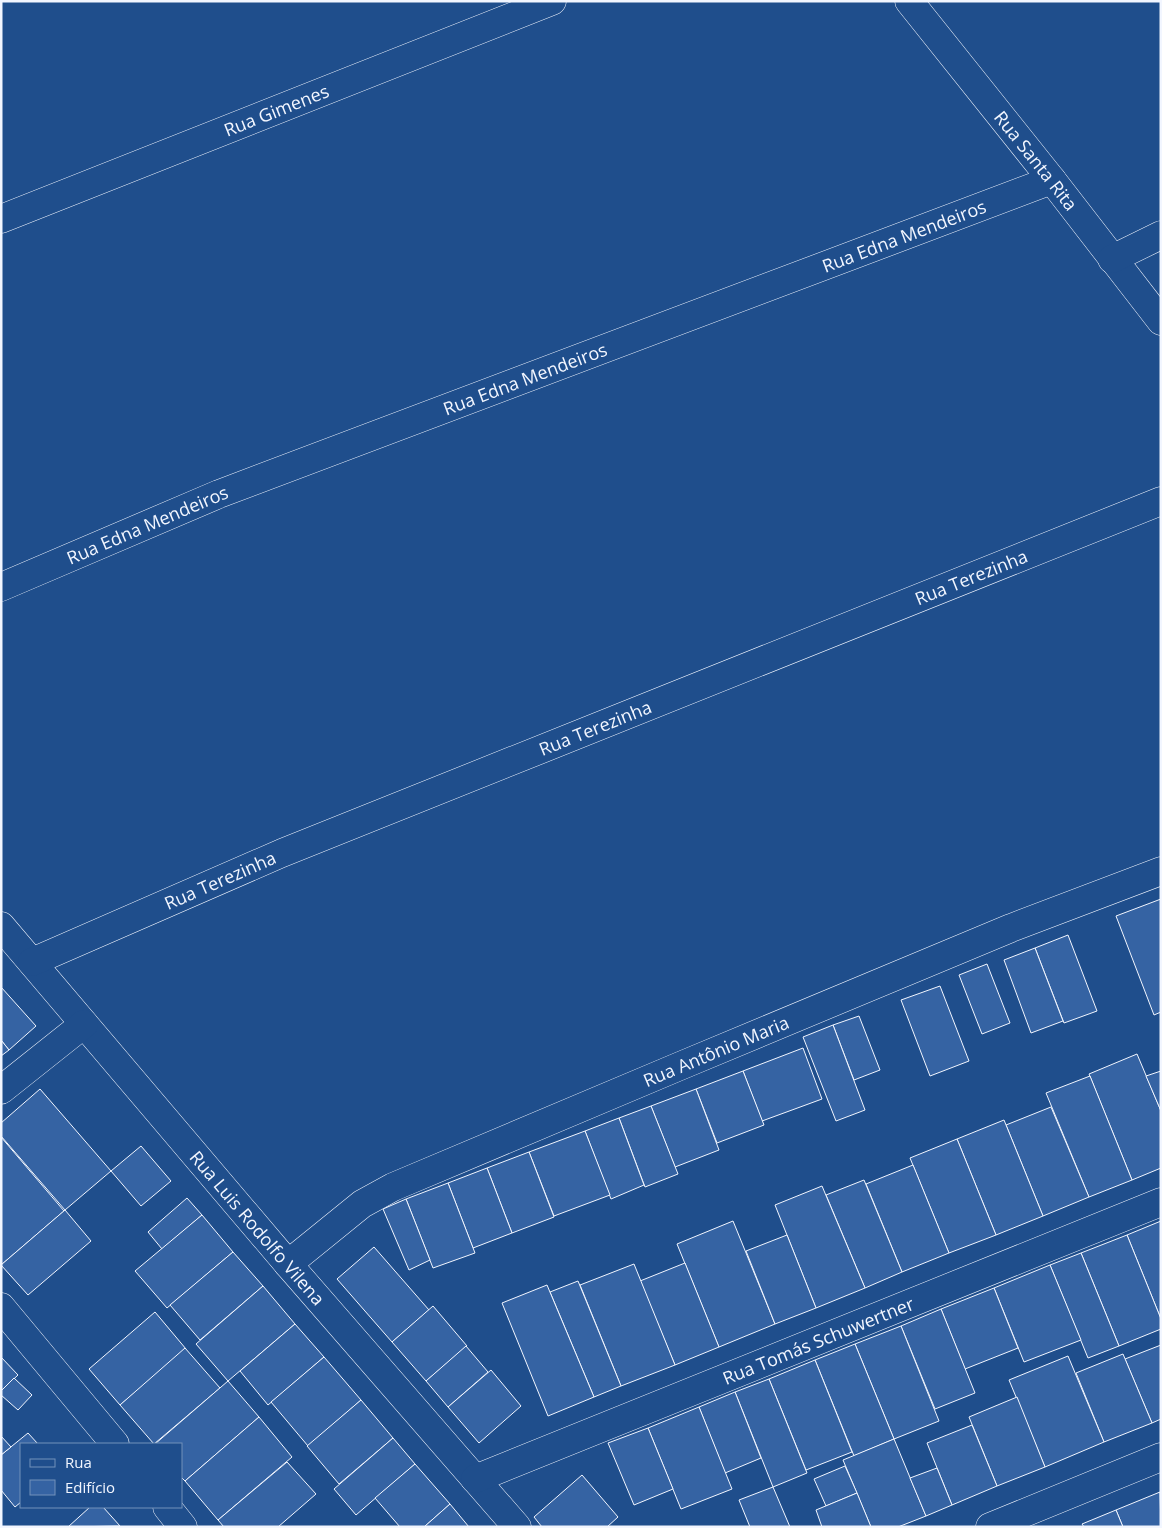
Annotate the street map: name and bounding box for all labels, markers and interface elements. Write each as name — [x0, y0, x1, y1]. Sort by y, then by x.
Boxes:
street label: Rua Gimenes — [220, 79, 332, 142]
street label: Rua Santa Rita — [989, 106, 1083, 215]
street label: Rua Edna Mendeiros — [819, 194, 989, 278]
street label: Rua Edna Mendeiros — [440, 337, 610, 420]
street label: Rua Edna Mendeiros — [63, 480, 231, 570]
street label: Rua Terezinha — [911, 544, 1031, 610]
street label: Rua Terezinha — [535, 694, 655, 761]
street label: Rua Terezinha — [160, 845, 279, 915]
street label: Rua Antônio Maria — [639, 1010, 792, 1092]
street label: Rua Luis Rodolfo Vilena — [185, 1145, 330, 1310]
street label: Rua Tomás Schuwertner — [719, 1291, 918, 1390]
legend — [20, 1443, 182, 1508]
text: Rua — [65, 1452, 92, 1472]
text: Edifício — [65, 1477, 115, 1497]

